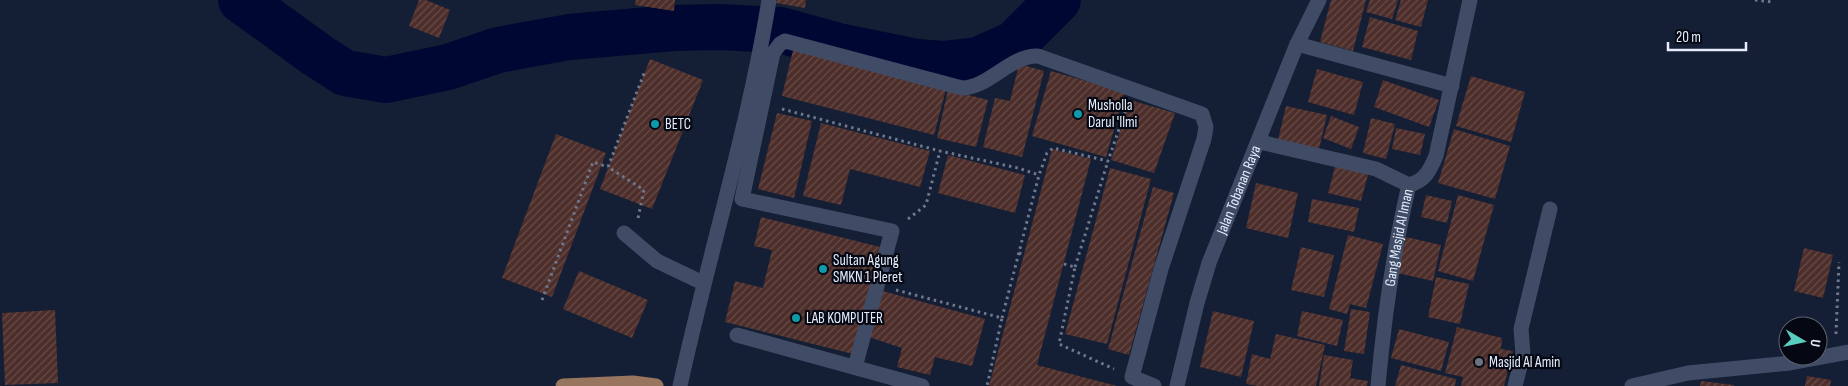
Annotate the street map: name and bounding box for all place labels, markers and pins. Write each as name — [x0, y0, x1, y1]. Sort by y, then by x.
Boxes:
place label: Musholla Darul 'Ilmi — [1088, 96, 1138, 132]
marker: Musholla Darul 'Ilmi — [1072, 108, 1084, 120]
place label: BETC — [665, 115, 691, 134]
marker: BETC — [649, 118, 661, 130]
place label: Sultan Agung SMKN 1 Pleret — [833, 251, 903, 287]
marker: Sultan Agung SMKN 1 Pleret — [817, 263, 829, 275]
place label: LAB KOMPUTER — [806, 309, 883, 328]
marker: LAB KOMPUTER — [790, 312, 802, 324]
place label: Masjid Al Amin — [1489, 353, 1561, 372]
marker: Masjid Al Amin — [1473, 356, 1485, 368]

